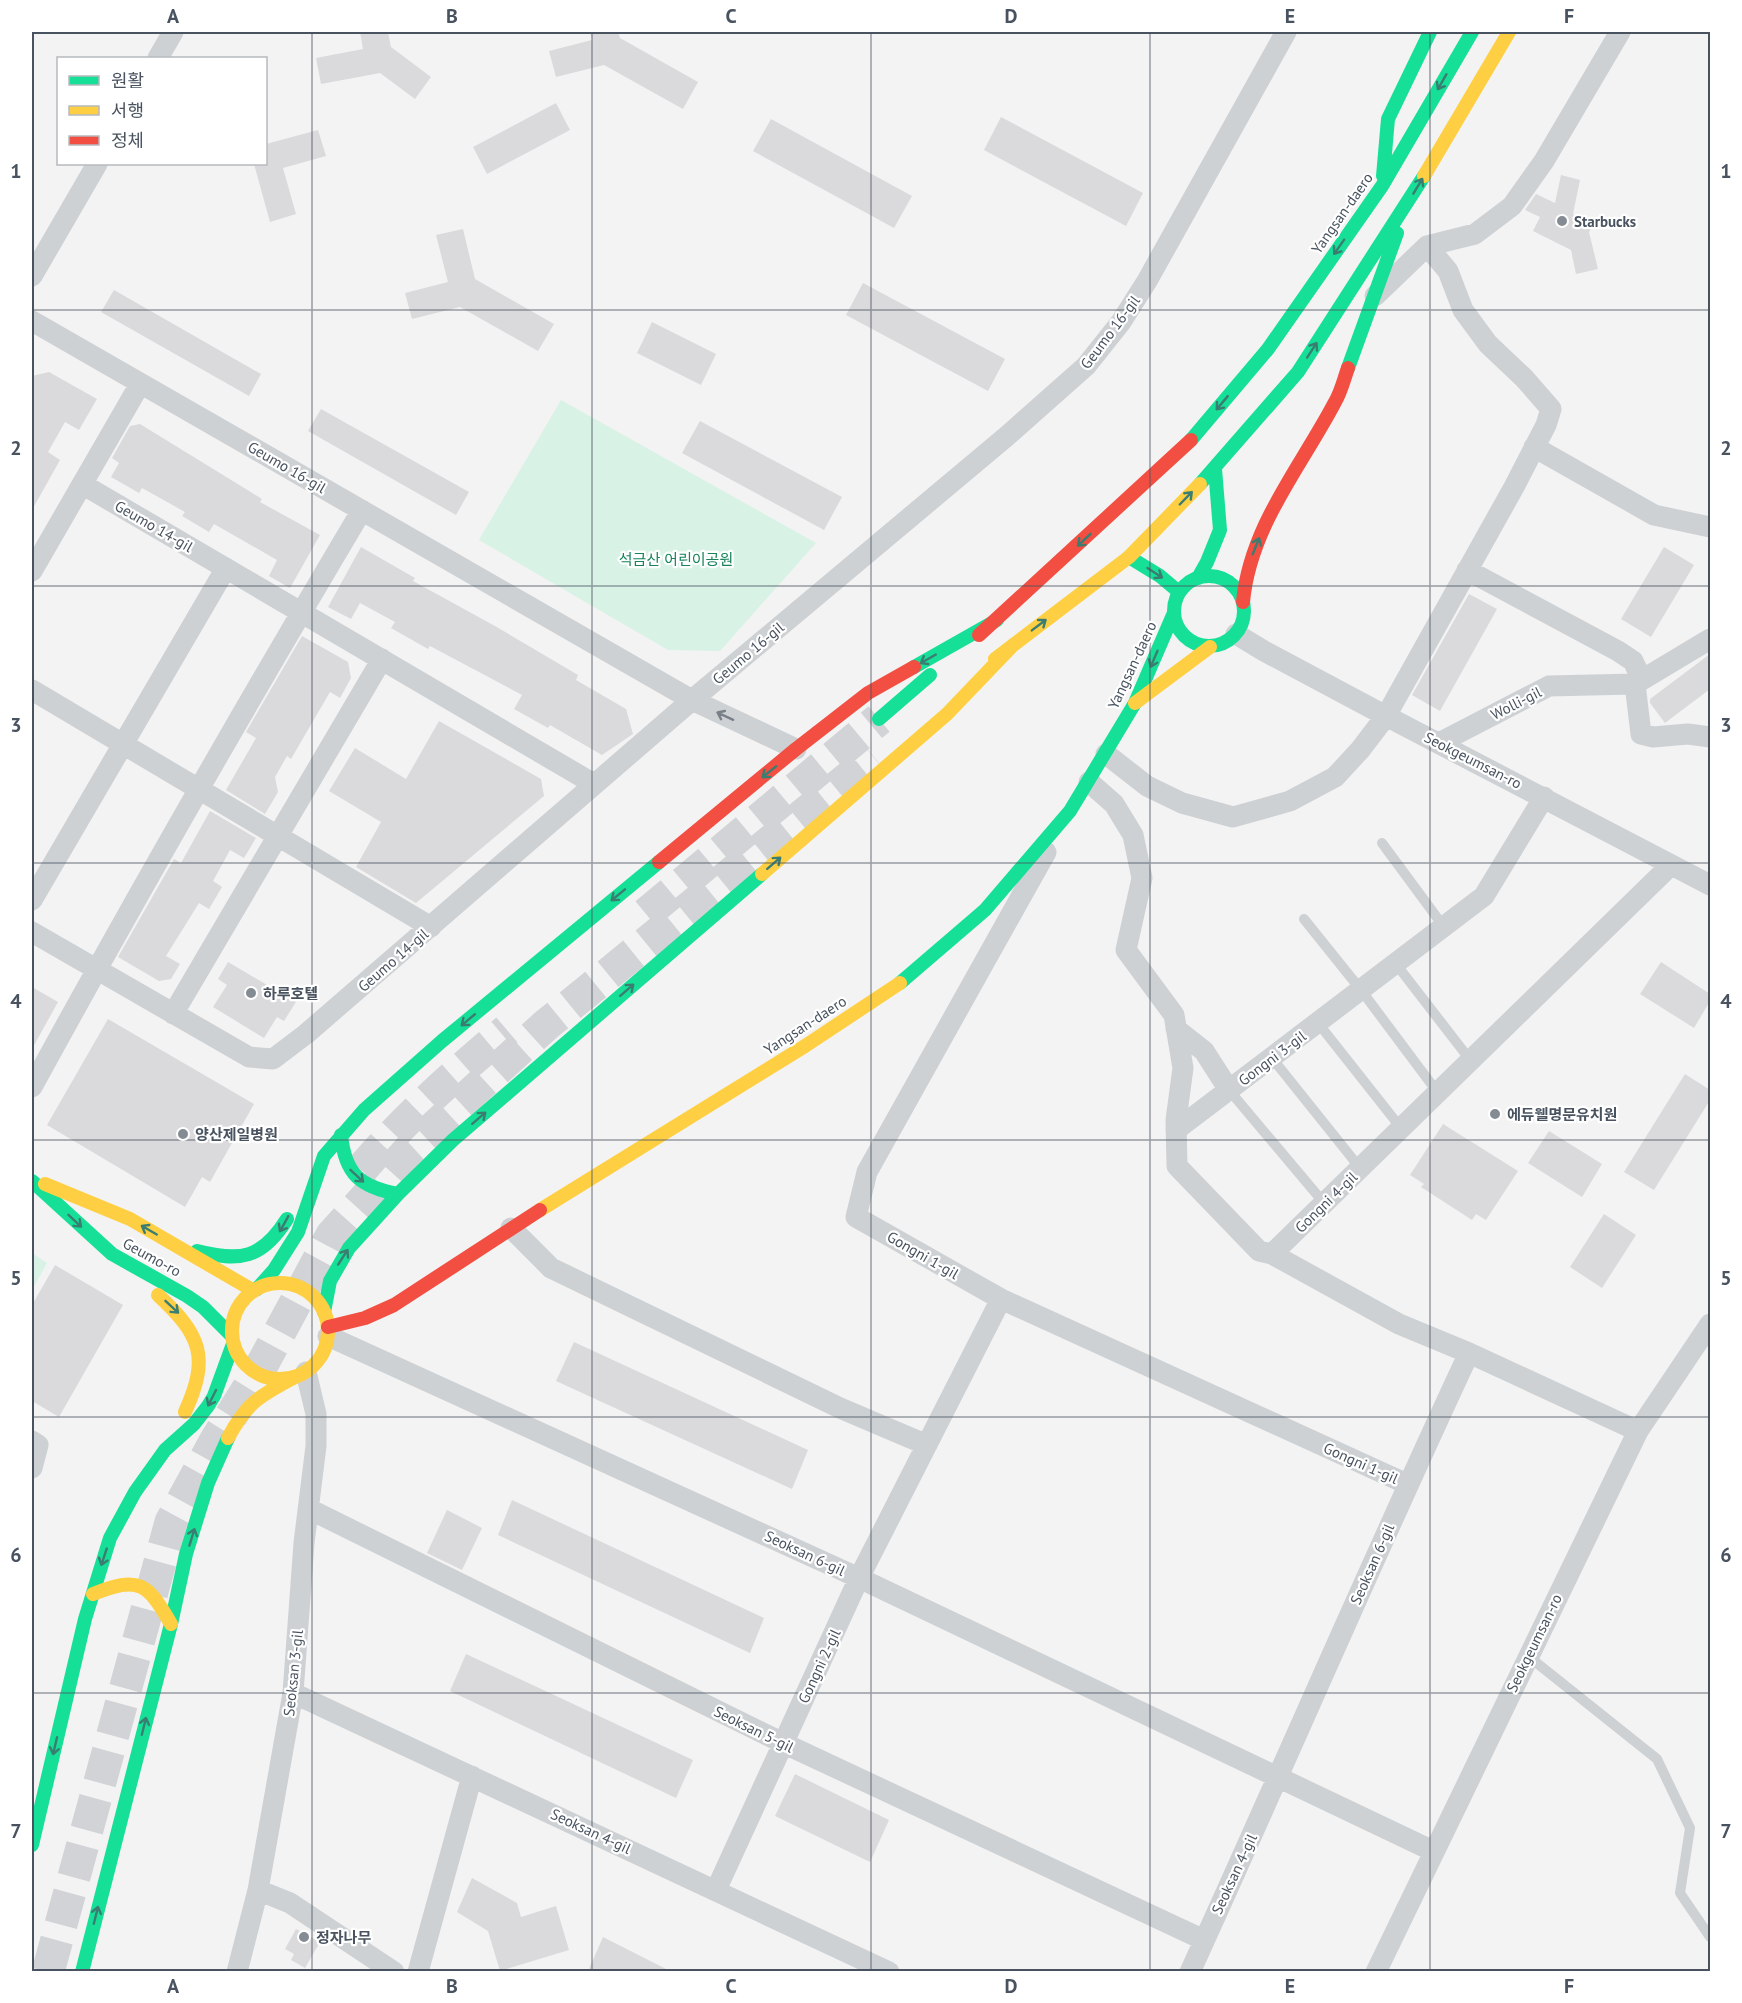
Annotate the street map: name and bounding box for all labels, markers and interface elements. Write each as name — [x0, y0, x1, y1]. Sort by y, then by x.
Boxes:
text: A — [167, 3, 180, 29]
text: B — [446, 3, 458, 29]
text: C — [725, 3, 737, 29]
text: D — [1005, 3, 1018, 29]
text: E — [1285, 3, 1295, 29]
text: F — [1564, 3, 1574, 29]
legend — [57, 57, 267, 165]
text: 원활 — [111, 69, 144, 92]
one-way arrow — [1436, 73, 1448, 90]
text: 서행 — [111, 99, 144, 122]
text: 정체 — [111, 129, 144, 152]
text: 1 — [10, 158, 22, 184]
text: 1 — [1720, 158, 1732, 184]
street label: Yangsan-daero — [1307, 169, 1377, 257]
one-way arrow — [1412, 178, 1424, 195]
place label: Starbucks — [1574, 212, 1636, 231]
marker: Starbucks — [1555, 214, 1569, 228]
one-way arrow — [1333, 239, 1345, 255]
street label: Geumo 16-gil — [1076, 291, 1144, 373]
one-way arrow — [1307, 342, 1319, 359]
one-way arrow — [1216, 395, 1229, 411]
text: 2 — [10, 435, 22, 461]
text: 2 — [1720, 435, 1732, 461]
street label: Geumo 16-gil — [244, 437, 330, 497]
one-way arrow — [1179, 491, 1194, 506]
street label: Geumo 14-gil — [111, 496, 197, 556]
one-way arrow — [1076, 533, 1091, 547]
one-way arrow — [1251, 537, 1262, 555]
park label: 석금산 어린이공원 — [619, 550, 733, 569]
one-way arrow — [1146, 567, 1163, 579]
street label: Geumo 16-gil — [708, 617, 788, 688]
street label: Yangsan-daero — [1103, 618, 1161, 712]
one-way arrow — [1031, 619, 1047, 632]
one-way arrow — [1148, 649, 1159, 667]
one-way arrow — [920, 654, 937, 666]
street label: Wolli-gil — [1487, 682, 1545, 724]
one-way arrow — [717, 709, 735, 721]
text: 3 — [10, 712, 22, 738]
text: 3 — [1720, 712, 1732, 738]
street label: Seokgeumsan-ro — [1421, 727, 1525, 793]
one-way arrow — [761, 765, 777, 778]
one-way arrow — [766, 856, 781, 870]
one-way arrow — [610, 889, 626, 902]
street label: Geumo 14-gil — [354, 924, 433, 996]
one-way arrow — [619, 983, 634, 997]
place label: 하루호텔 — [263, 984, 318, 1003]
marker: 하루호텔 — [244, 986, 258, 1000]
text: 4 — [10, 988, 22, 1014]
text: 4 — [1720, 988, 1732, 1014]
street label: Yangsan-daero — [760, 991, 850, 1059]
one-way arrow — [460, 1013, 476, 1026]
street label: Gongni 3-gil — [1234, 1026, 1310, 1090]
place label: 에듀웰명문유치원 — [1507, 1105, 1617, 1124]
marker: 에듀웰명문유치원 — [1488, 1107, 1502, 1121]
one-way arrow — [471, 1111, 487, 1124]
place label: 양산제일병원 — [195, 1125, 278, 1144]
marker: 양산제일병원 — [176, 1127, 190, 1141]
street label: Gongni 4-gil — [1291, 1167, 1362, 1237]
one-way arrow — [349, 1169, 364, 1183]
one-way arrow — [67, 1213, 82, 1228]
one-way arrow — [278, 1215, 290, 1232]
one-way arrow — [141, 1224, 158, 1236]
street label: Gongni 1-gil — [884, 1227, 963, 1283]
street label: Geumo-ro — [120, 1233, 184, 1281]
one-way arrow — [338, 1249, 350, 1266]
text: 5 — [10, 1265, 22, 1291]
text: 5 — [1720, 1265, 1732, 1291]
one-way arrow — [164, 1300, 179, 1314]
one-way arrow — [206, 1389, 218, 1406]
street label: Gongni 1-gil — [1321, 1438, 1402, 1488]
street label: Seoksan 6-gil — [1346, 1520, 1399, 1607]
street label: Seoksan 6-gil — [762, 1526, 849, 1580]
one-way arrow — [187, 1528, 198, 1547]
text: 6 — [10, 1542, 22, 1568]
text: 6 — [1720, 1542, 1732, 1568]
one-way arrow — [98, 1547, 109, 1566]
street label: Seokgeumsan-ro — [1502, 1591, 1566, 1695]
street label: Gongni 2-gil — [794, 1625, 845, 1706]
street label: Seoksan 3-gil — [279, 1628, 307, 1717]
street label: Seoksan 5-gil — [711, 1701, 798, 1757]
one-way arrow — [138, 1716, 150, 1735]
one-way arrow — [49, 1736, 60, 1755]
street label: Seoksan 4-gil — [548, 1804, 635, 1858]
text: 7 — [10, 1818, 22, 1844]
text: 7 — [1720, 1818, 1732, 1844]
street label: Seoksan 4-gil — [1207, 1830, 1261, 1917]
one-way arrow — [91, 1906, 103, 1925]
place label: 정자나무 — [316, 1928, 371, 1947]
marker: 정자나무 — [297, 1930, 311, 1944]
text: A — [167, 1973, 180, 1999]
text: B — [446, 1973, 458, 1999]
text: C — [725, 1973, 737, 1999]
text: D — [1005, 1973, 1018, 1999]
text: E — [1285, 1973, 1295, 1999]
text: F — [1564, 1973, 1574, 1999]

